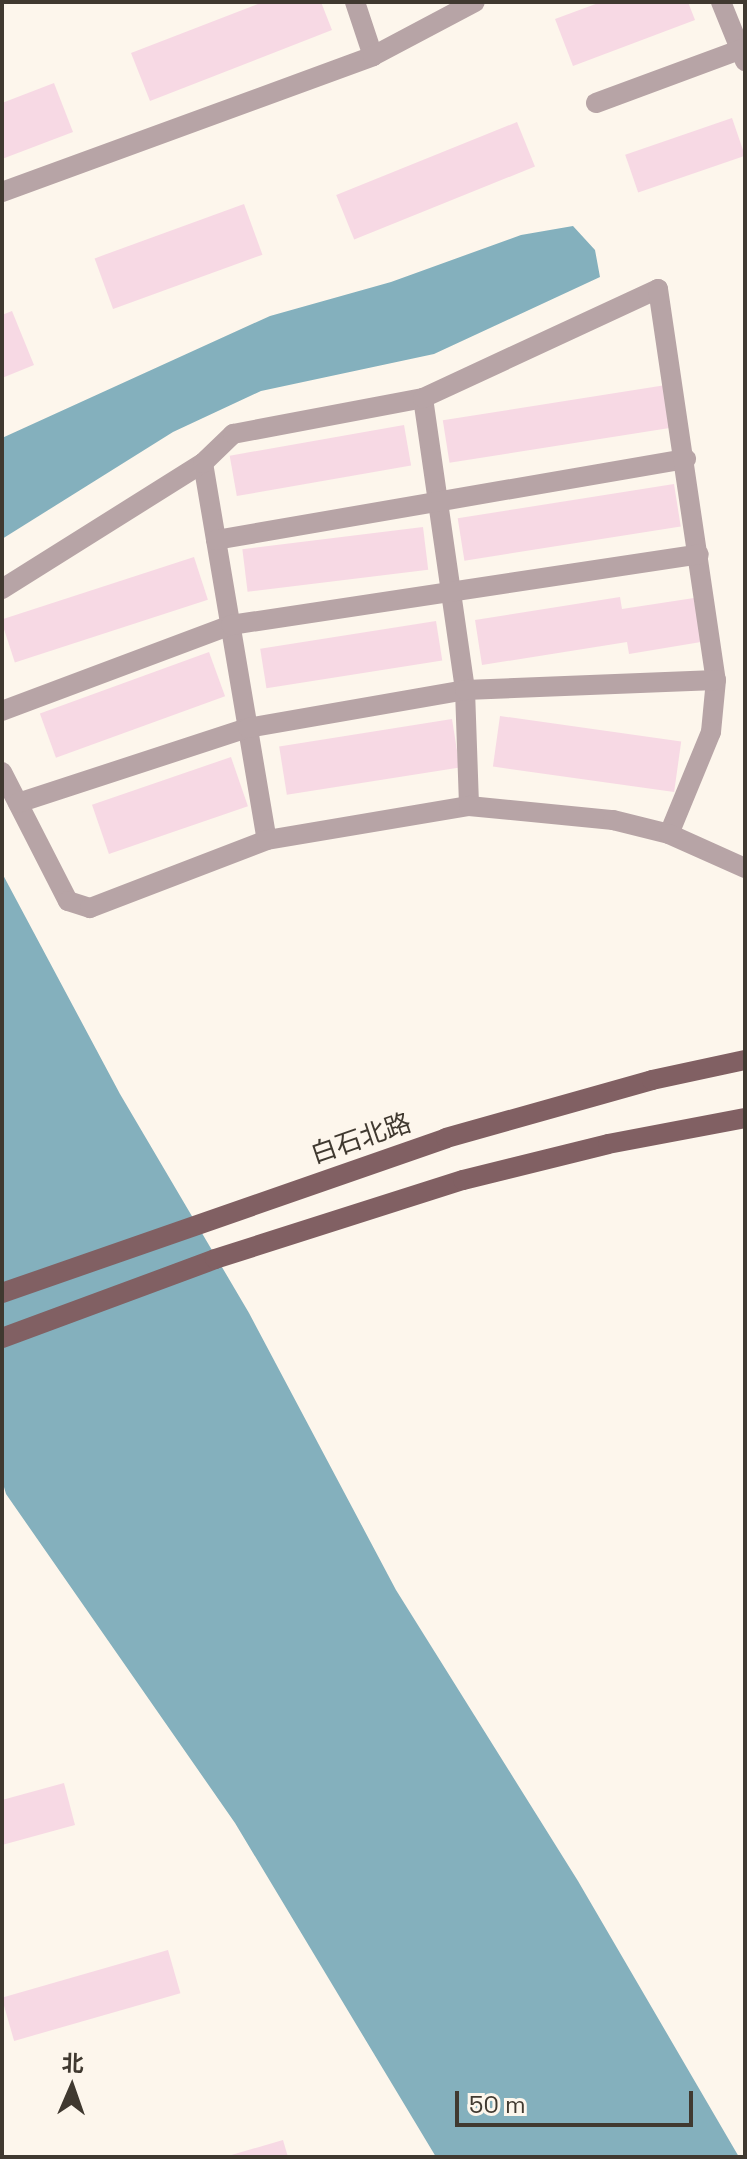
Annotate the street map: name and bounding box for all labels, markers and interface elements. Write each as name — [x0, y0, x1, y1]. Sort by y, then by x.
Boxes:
street label: 白石北路 — [307, 1107, 415, 1171]
north arrow — [32, 2047, 112, 2127]
text: 北 — [61, 2049, 84, 2077]
scale bar — [459, 2075, 697, 2125]
text: 50 m — [469, 2089, 526, 2120]

